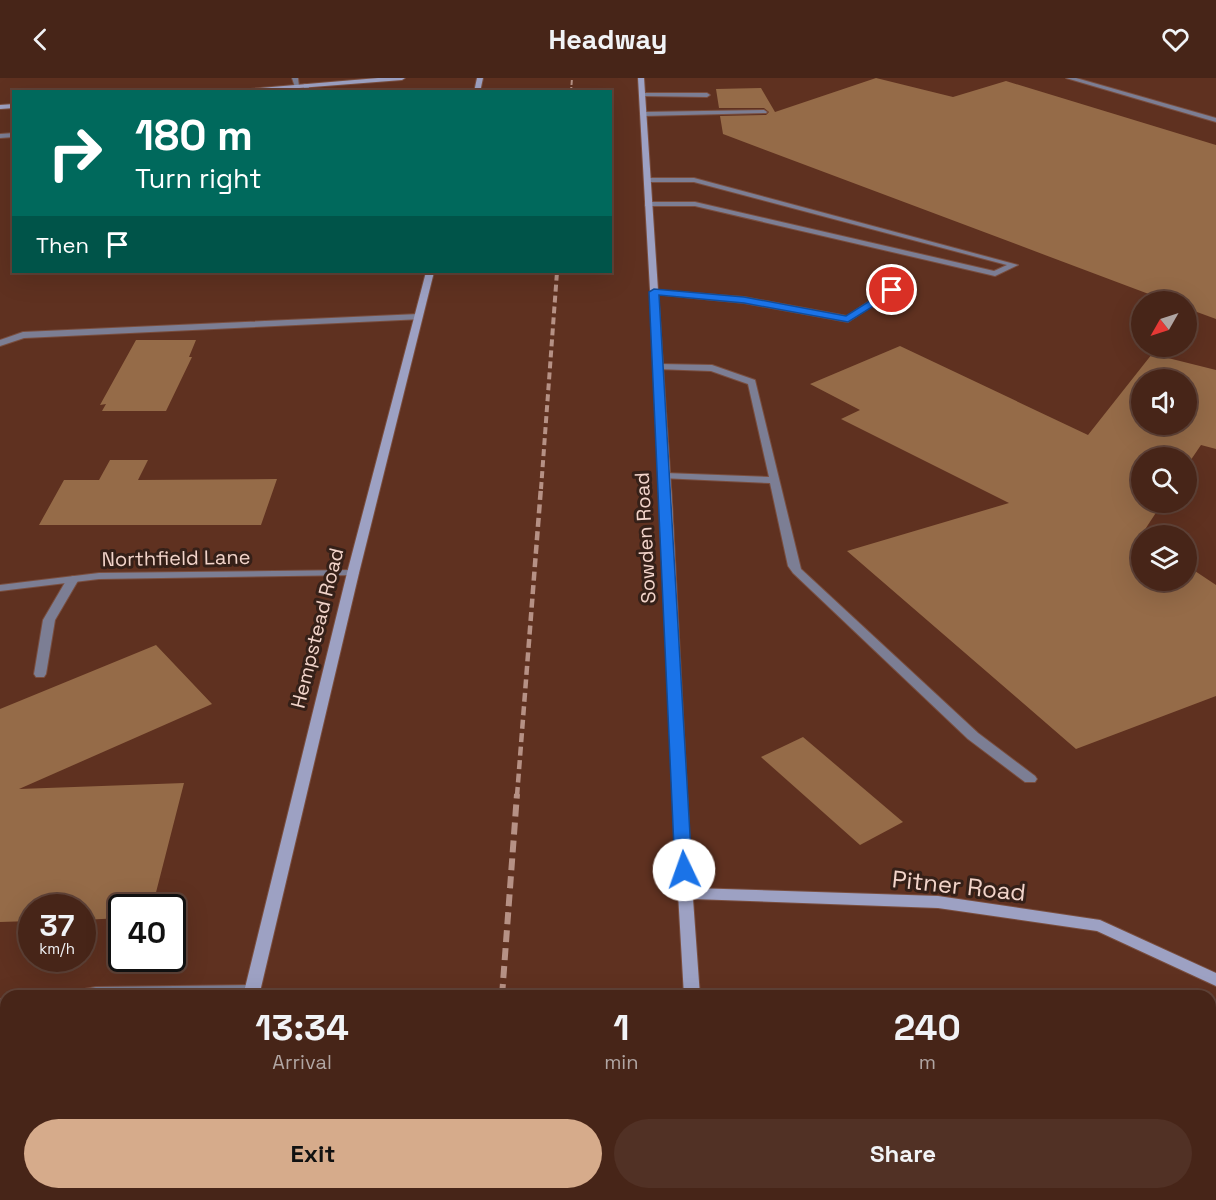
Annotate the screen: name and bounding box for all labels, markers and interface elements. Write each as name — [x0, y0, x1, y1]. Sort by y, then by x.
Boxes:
text: Headway — [549, 22, 667, 57]
icon: back — [24, 23, 57, 56]
icon: heart — [1159, 23, 1192, 56]
text: 180 m — [135, 109, 253, 162]
icon: right — [36, 114, 114, 192]
text: Turn right — [135, 161, 262, 196]
icon: arrive — [101, 228, 134, 261]
text: Then — [36, 231, 89, 259]
pin — [866, 264, 917, 315]
icon: arrive — [875, 273, 908, 306]
north arrow — [1131, 291, 1197, 357]
map controls — [1131, 291, 1197, 591]
button: sound — [1131, 369, 1197, 435]
button: search — [1131, 447, 1197, 513]
street label: Sowden Road — [629, 472, 661, 604]
button: layers — [1131, 525, 1197, 591]
street label: Northfield Lane — [101, 544, 251, 572]
street label: Hempstead Road — [285, 545, 349, 711]
position arrow — [652, 838, 716, 902]
street label: Pitner Road — [891, 863, 1027, 908]
speed limit sign: 40 — [108, 894, 186, 972]
text: 37 — [40, 906, 74, 945]
text: km/h — [39, 939, 75, 958]
text: 13:34 — [255, 1005, 349, 1051]
text: 1 — [613, 1005, 629, 1051]
text: 240 — [894, 1005, 961, 1051]
text: Arrival — [272, 1049, 332, 1075]
text: min — [604, 1049, 639, 1075]
text: m — [919, 1049, 936, 1075]
button: Exit — [24, 1119, 602, 1188]
button: Share — [614, 1119, 1192, 1188]

